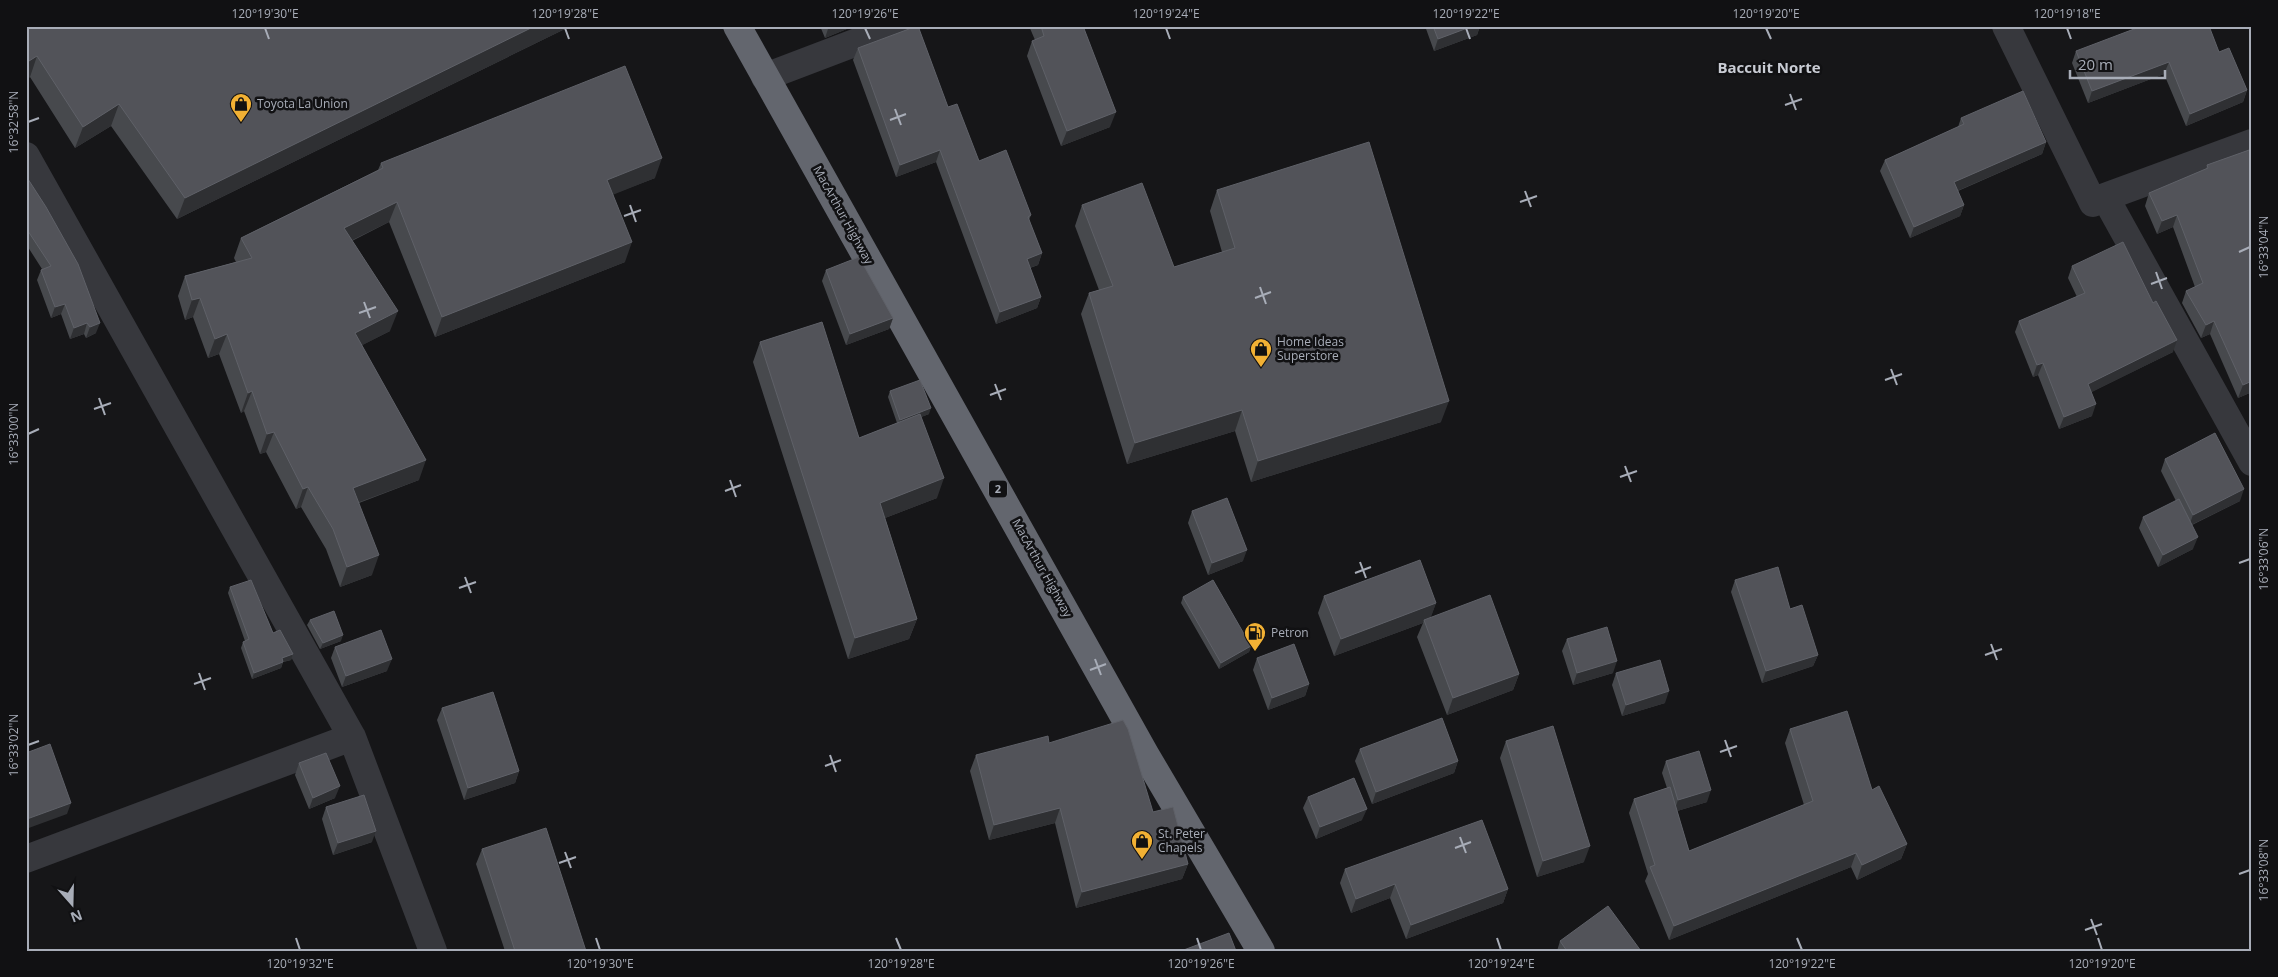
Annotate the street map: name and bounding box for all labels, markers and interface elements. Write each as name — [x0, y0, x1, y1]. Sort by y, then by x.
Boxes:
text: 120°19'30"E — [231, 5, 299, 22]
text: 120°19'28"E — [531, 5, 599, 22]
text: 120°19'26"E — [831, 5, 899, 22]
text: 120°19'24"E — [1132, 5, 1200, 22]
text: 120°19'22"E — [1432, 5, 1500, 22]
text: 120°19'20"E — [1732, 5, 1800, 22]
text: 120°19'18"E — [2033, 5, 2101, 22]
scale bar — [2070, 48, 2166, 80]
text: 20 m — [2078, 54, 2113, 74]
district label: Baccuit Norte — [1717, 57, 1821, 77]
text: 16°32'58"N — [5, 91, 22, 153]
shop icon: Toyota La Union — [229, 92, 253, 123]
place label: Toyota La Union — [257, 95, 348, 112]
street label: MacArthur Highway — [809, 162, 878, 268]
text: 16°33'04"N — [2255, 216, 2272, 278]
place label: Home Ideas Superstore — [1277, 333, 1344, 364]
shop icon: Home Ideas Superstore — [1249, 337, 1273, 368]
text: 16°33'00"N — [5, 403, 22, 465]
road number: 2 — [989, 480, 1007, 498]
street label: MacArthur Highway — [1008, 515, 1077, 621]
text: 16°33'06"N — [2255, 528, 2272, 590]
fuel station icon: Petron — [1243, 621, 1267, 652]
place label: Petron — [1271, 624, 1309, 641]
text: 16°33'02"N — [5, 714, 22, 776]
place label: St. Peter Chapels — [1158, 825, 1205, 856]
shop icon: St. Peter Chapels — [1130, 829, 1154, 860]
text: 16°33'08"N — [2255, 839, 2272, 901]
north arrow — [48, 880, 98, 930]
text: N — [68, 906, 85, 928]
text: 120°19'32"E — [266, 955, 334, 972]
text: 120°19'30"E — [566, 955, 634, 972]
text: 120°19'28"E — [867, 955, 935, 972]
text: 120°19'26"E — [1167, 955, 1235, 972]
text: 120°19'24"E — [1467, 955, 1535, 972]
text: 120°19'22"E — [1768, 955, 1836, 972]
text: 120°19'20"E — [2068, 955, 2136, 972]

